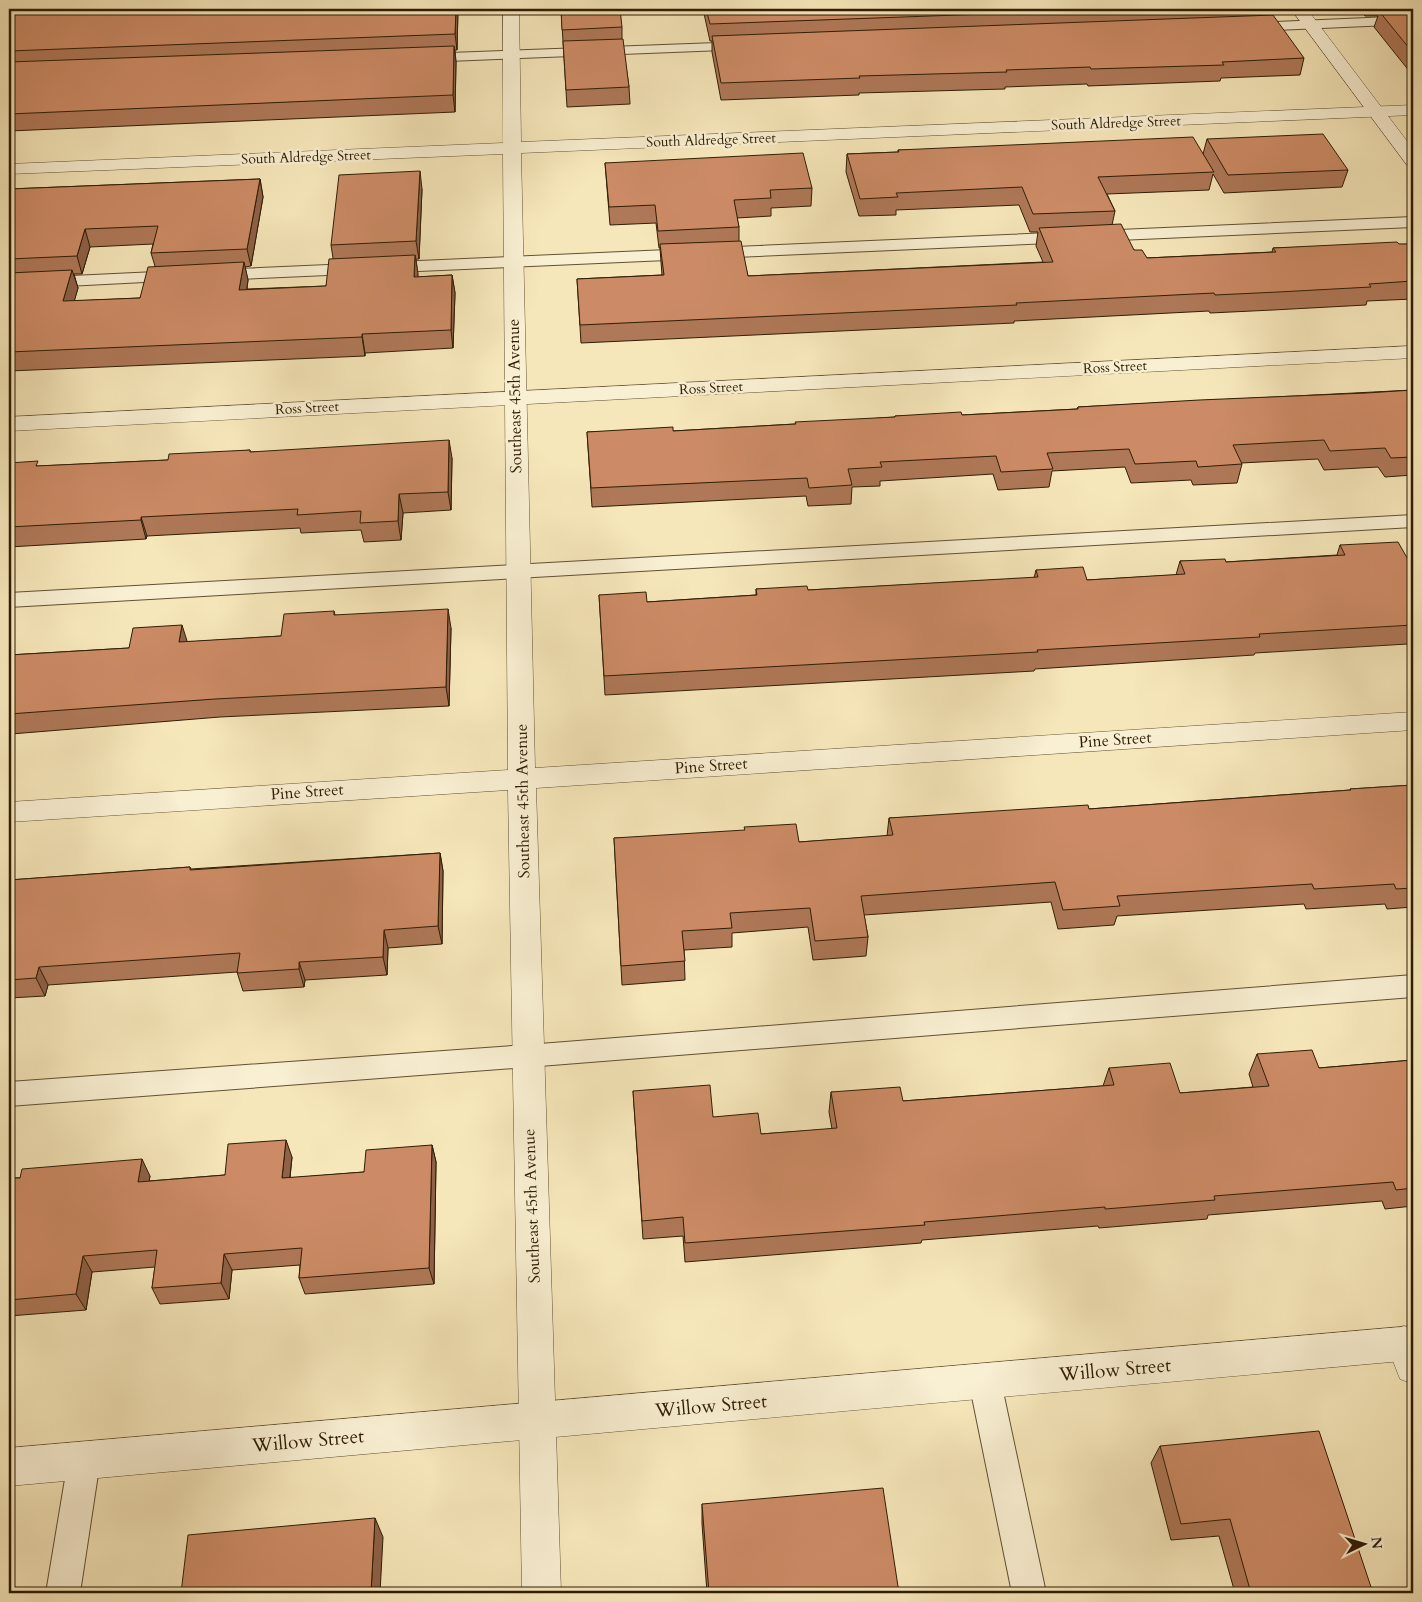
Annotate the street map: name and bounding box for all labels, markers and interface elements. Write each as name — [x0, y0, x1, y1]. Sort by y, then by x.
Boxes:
street label: South Aldredge Street — [1051, 111, 1182, 135]
street label: South Aldredge Street — [646, 128, 777, 152]
street label: South Aldredge Street — [241, 145, 372, 169]
street label: Southeast 45th Avenue — [503, 319, 527, 473]
street label: Ross Street — [1083, 356, 1148, 378]
street label: Ross Street — [679, 377, 744, 399]
street label: Ross Street — [275, 397, 340, 419]
street label: Southeast 45th Avenue — [511, 724, 535, 878]
street label: Pine Street — [1078, 726, 1152, 754]
street label: Pine Street — [674, 752, 748, 780]
street label: Pine Street — [270, 778, 344, 806]
street label: Southeast 45th Avenue — [518, 1128, 546, 1284]
street label: Willow Street — [1057, 1352, 1172, 1388]
street label: Willow Street — [653, 1388, 768, 1424]
street label: Willow Street — [250, 1423, 365, 1459]
north arrow — [1340, 1520, 1390, 1570]
text: N — [1366, 1536, 1386, 1550]

